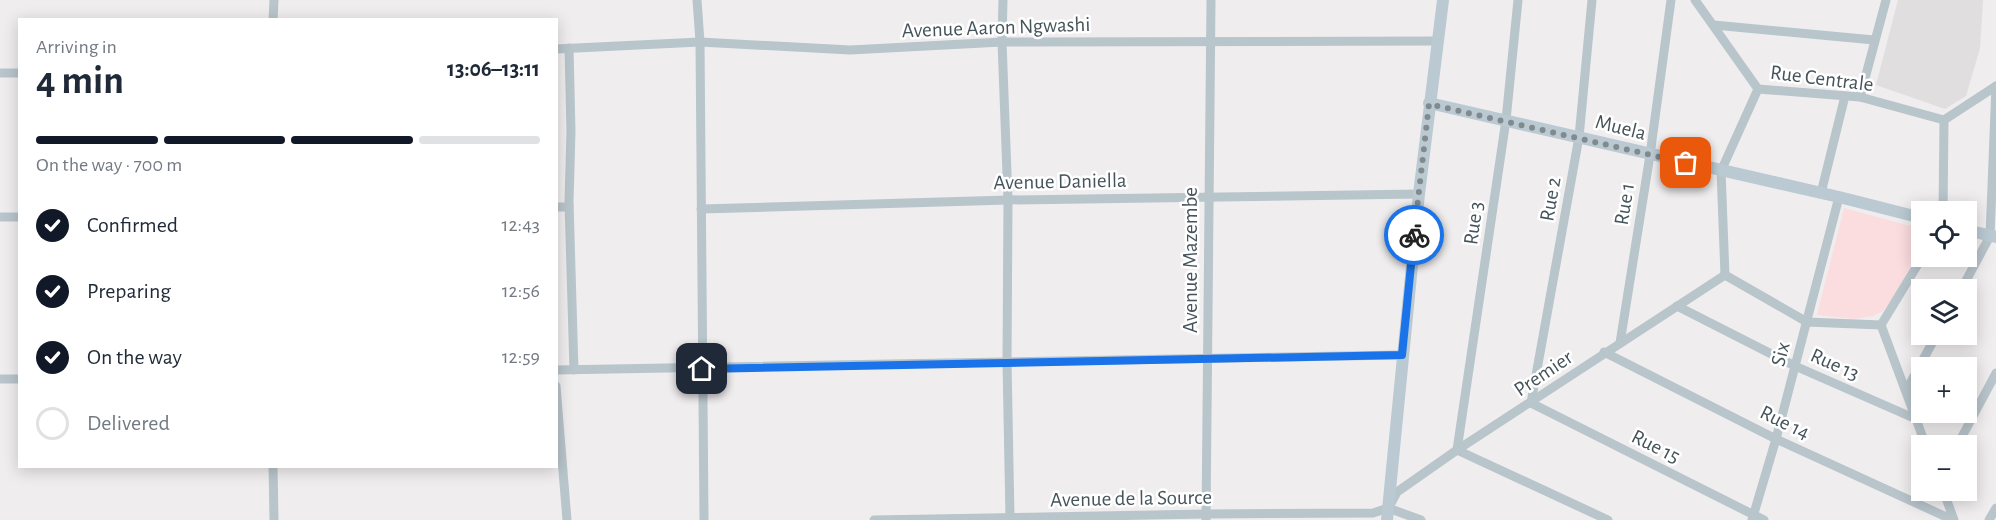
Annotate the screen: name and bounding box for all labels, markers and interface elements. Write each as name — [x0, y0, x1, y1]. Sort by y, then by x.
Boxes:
street label: Avenue Aaron Ngwashi — [901, 14, 1091, 41]
text: Arriving in — [36, 37, 117, 57]
text: 13:06–13:11 — [447, 58, 540, 80]
text: 4 min — [36, 62, 124, 101]
street label: Rue Centrale — [1769, 62, 1875, 95]
street label: Muela — [1593, 111, 1649, 144]
pin — [1660, 137, 1711, 188]
icon: bag — [1669, 146, 1702, 179]
text: On the way · 700 m — [36, 155, 182, 175]
street label: Avenue Daniella — [993, 170, 1127, 193]
street label: Rue 2 — [1536, 175, 1565, 223]
street label: Rue 1 — [1611, 182, 1638, 227]
street label: Avenue Mazembe — [1180, 187, 1201, 333]
street label: Rue 3 — [1460, 200, 1487, 246]
map controls — [1911, 201, 1977, 501]
button: locate — [1911, 201, 1977, 267]
courier — [1384, 205, 1444, 265]
icon: check — [36, 209, 69, 242]
text: Confirmed — [87, 214, 178, 236]
text: 12:43 — [502, 215, 540, 235]
icon: bike — [1398, 219, 1431, 252]
icon: check — [36, 275, 69, 308]
button: layers — [1911, 279, 1977, 345]
text: Preparing — [87, 280, 171, 302]
text: 12:56 — [502, 281, 540, 301]
street label: Six — [1767, 340, 1794, 369]
icon: check — [36, 341, 69, 374]
pin — [676, 343, 727, 394]
street label: Rue 13 — [1807, 345, 1862, 384]
text: On the way — [87, 346, 182, 368]
street label: Premier — [1510, 346, 1576, 400]
text: 12:59 — [502, 347, 540, 367]
icon: home — [685, 352, 718, 385]
button: + — [1911, 357, 1977, 423]
street label: Rue 14 — [1757, 402, 1813, 443]
text: Delivered — [87, 412, 170, 434]
street label: Rue 15 — [1628, 425, 1683, 467]
button: − — [1911, 435, 1977, 501]
street label: Avenue de la Source — [1050, 487, 1212, 510]

